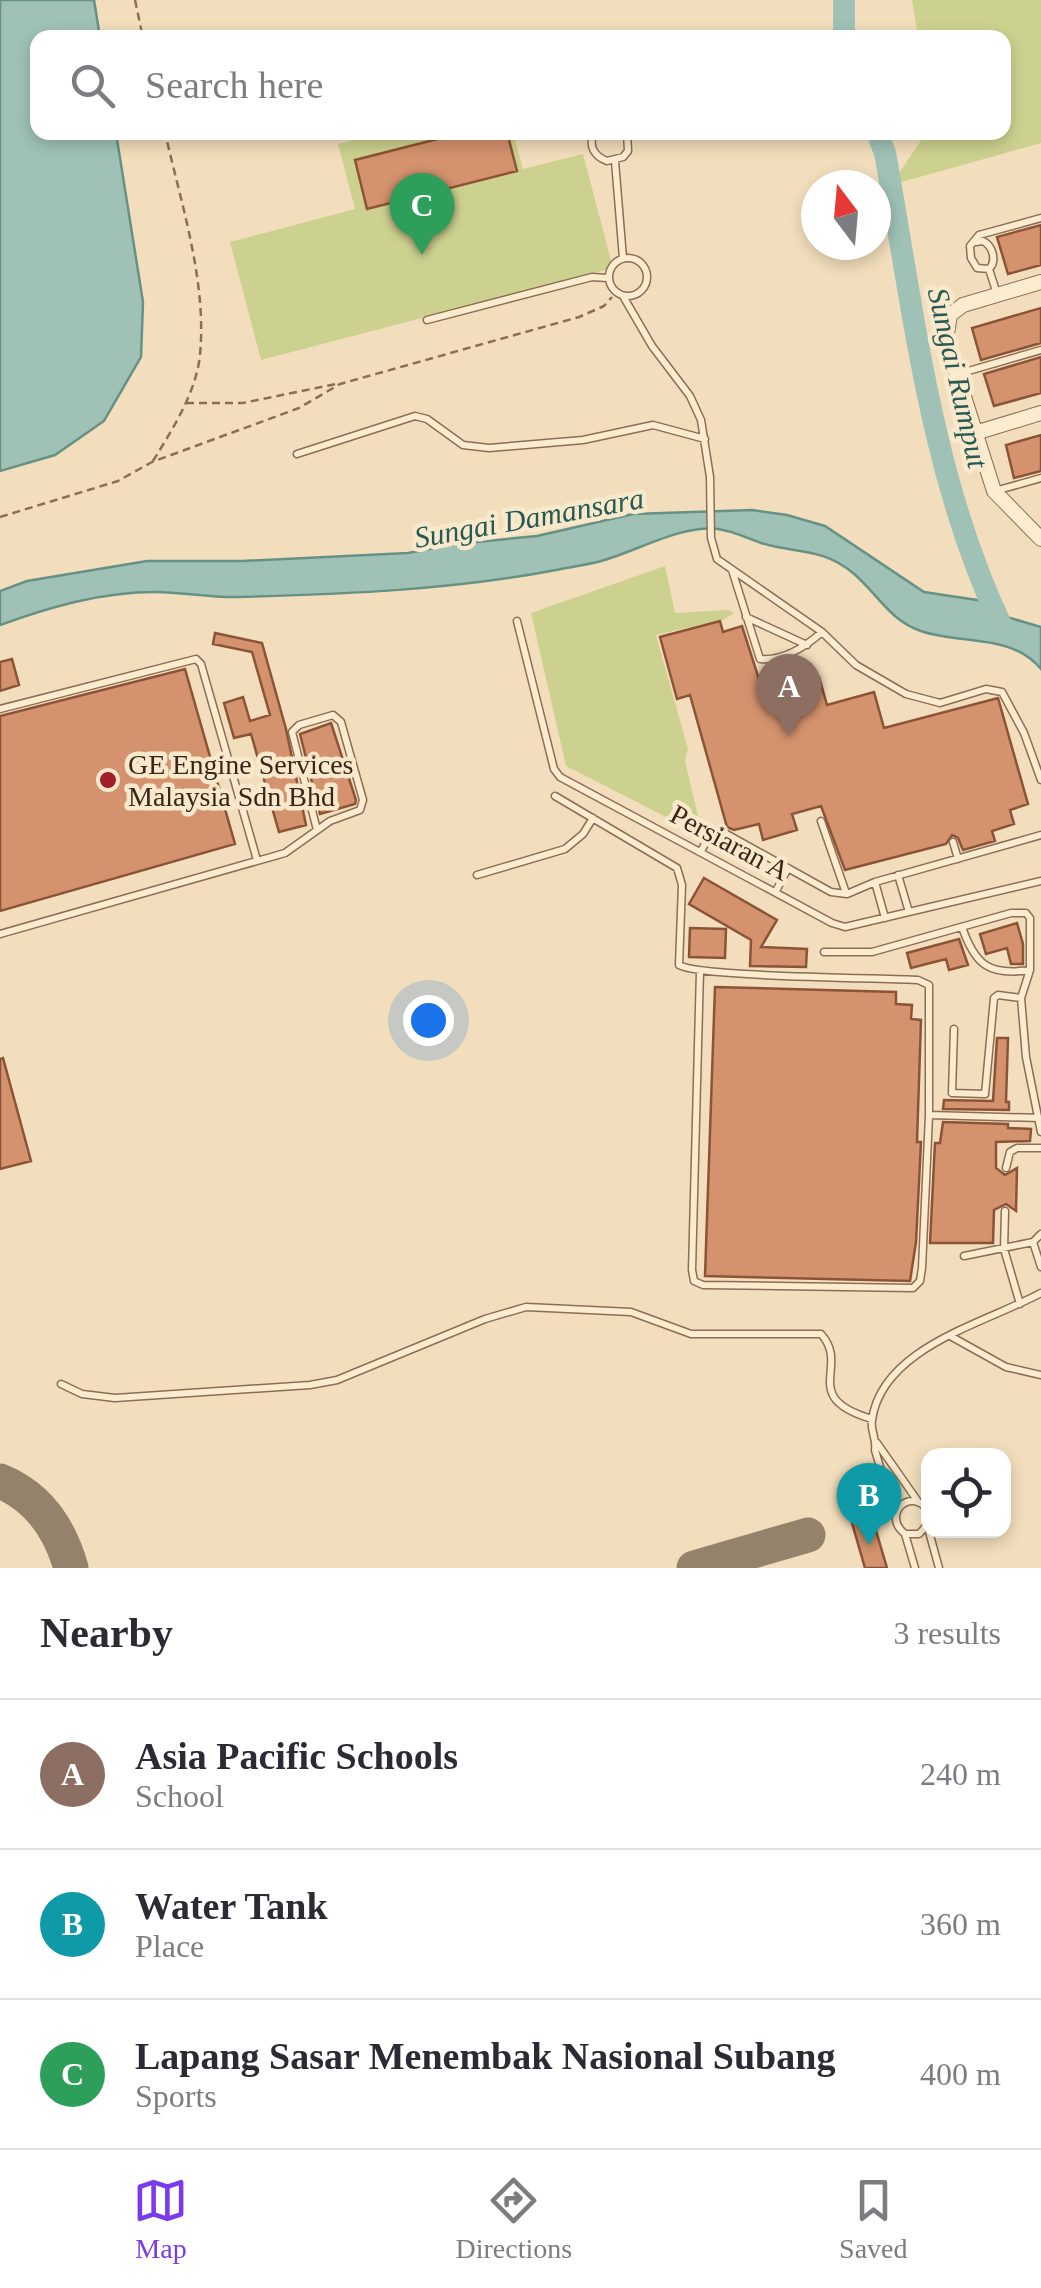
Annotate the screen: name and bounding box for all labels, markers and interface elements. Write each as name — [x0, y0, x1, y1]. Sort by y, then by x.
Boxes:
search box — [30, 30, 1011, 140]
icon: search — [65, 58, 120, 113]
text: Search here — [145, 64, 323, 106]
north arrow — [801, 170, 891, 260]
pin: C — [390, 172, 454, 255]
water label: Sungai Rumput — [922, 284, 995, 472]
water label: Sungai Damansara — [412, 481, 646, 554]
pin: A — [756, 654, 822, 736]
place label: GE Engine Services Malaysia Sdn Bhd — [128, 749, 354, 812]
marker: GE Engine Services Malaysia Sdn Bhd — [97, 769, 119, 791]
street label: Persiaran A — [665, 798, 795, 887]
your location — [403, 995, 454, 1046]
map controls — [921, 1448, 1011, 1538]
button: locate — [921, 1448, 1011, 1538]
pin: B — [836, 1462, 902, 1545]
text: Nearby — [40, 1610, 173, 1656]
text: 3 results — [893, 1615, 1001, 1651]
text: Asia Pacific Schools — [135, 1735, 458, 1777]
text: A — [61, 1756, 84, 1792]
text: 240 m — [920, 1756, 1001, 1792]
text: School — [135, 1778, 224, 1814]
text: Water Tank — [135, 1885, 328, 1927]
text: B — [62, 1906, 83, 1942]
text: 360 m — [920, 1906, 1001, 1942]
text: Place — [135, 1928, 204, 1964]
text: Lapang Sasar Menembak Nasional Subang — [135, 2035, 835, 2077]
text: C — [61, 2056, 84, 2092]
text: 400 m — [920, 2056, 1001, 2092]
text: Sports — [135, 2078, 217, 2114]
tab: Map — [133, 2173, 188, 2265]
tab: Directions — [455, 2173, 572, 2265]
tab: Saved — [839, 2173, 908, 2265]

